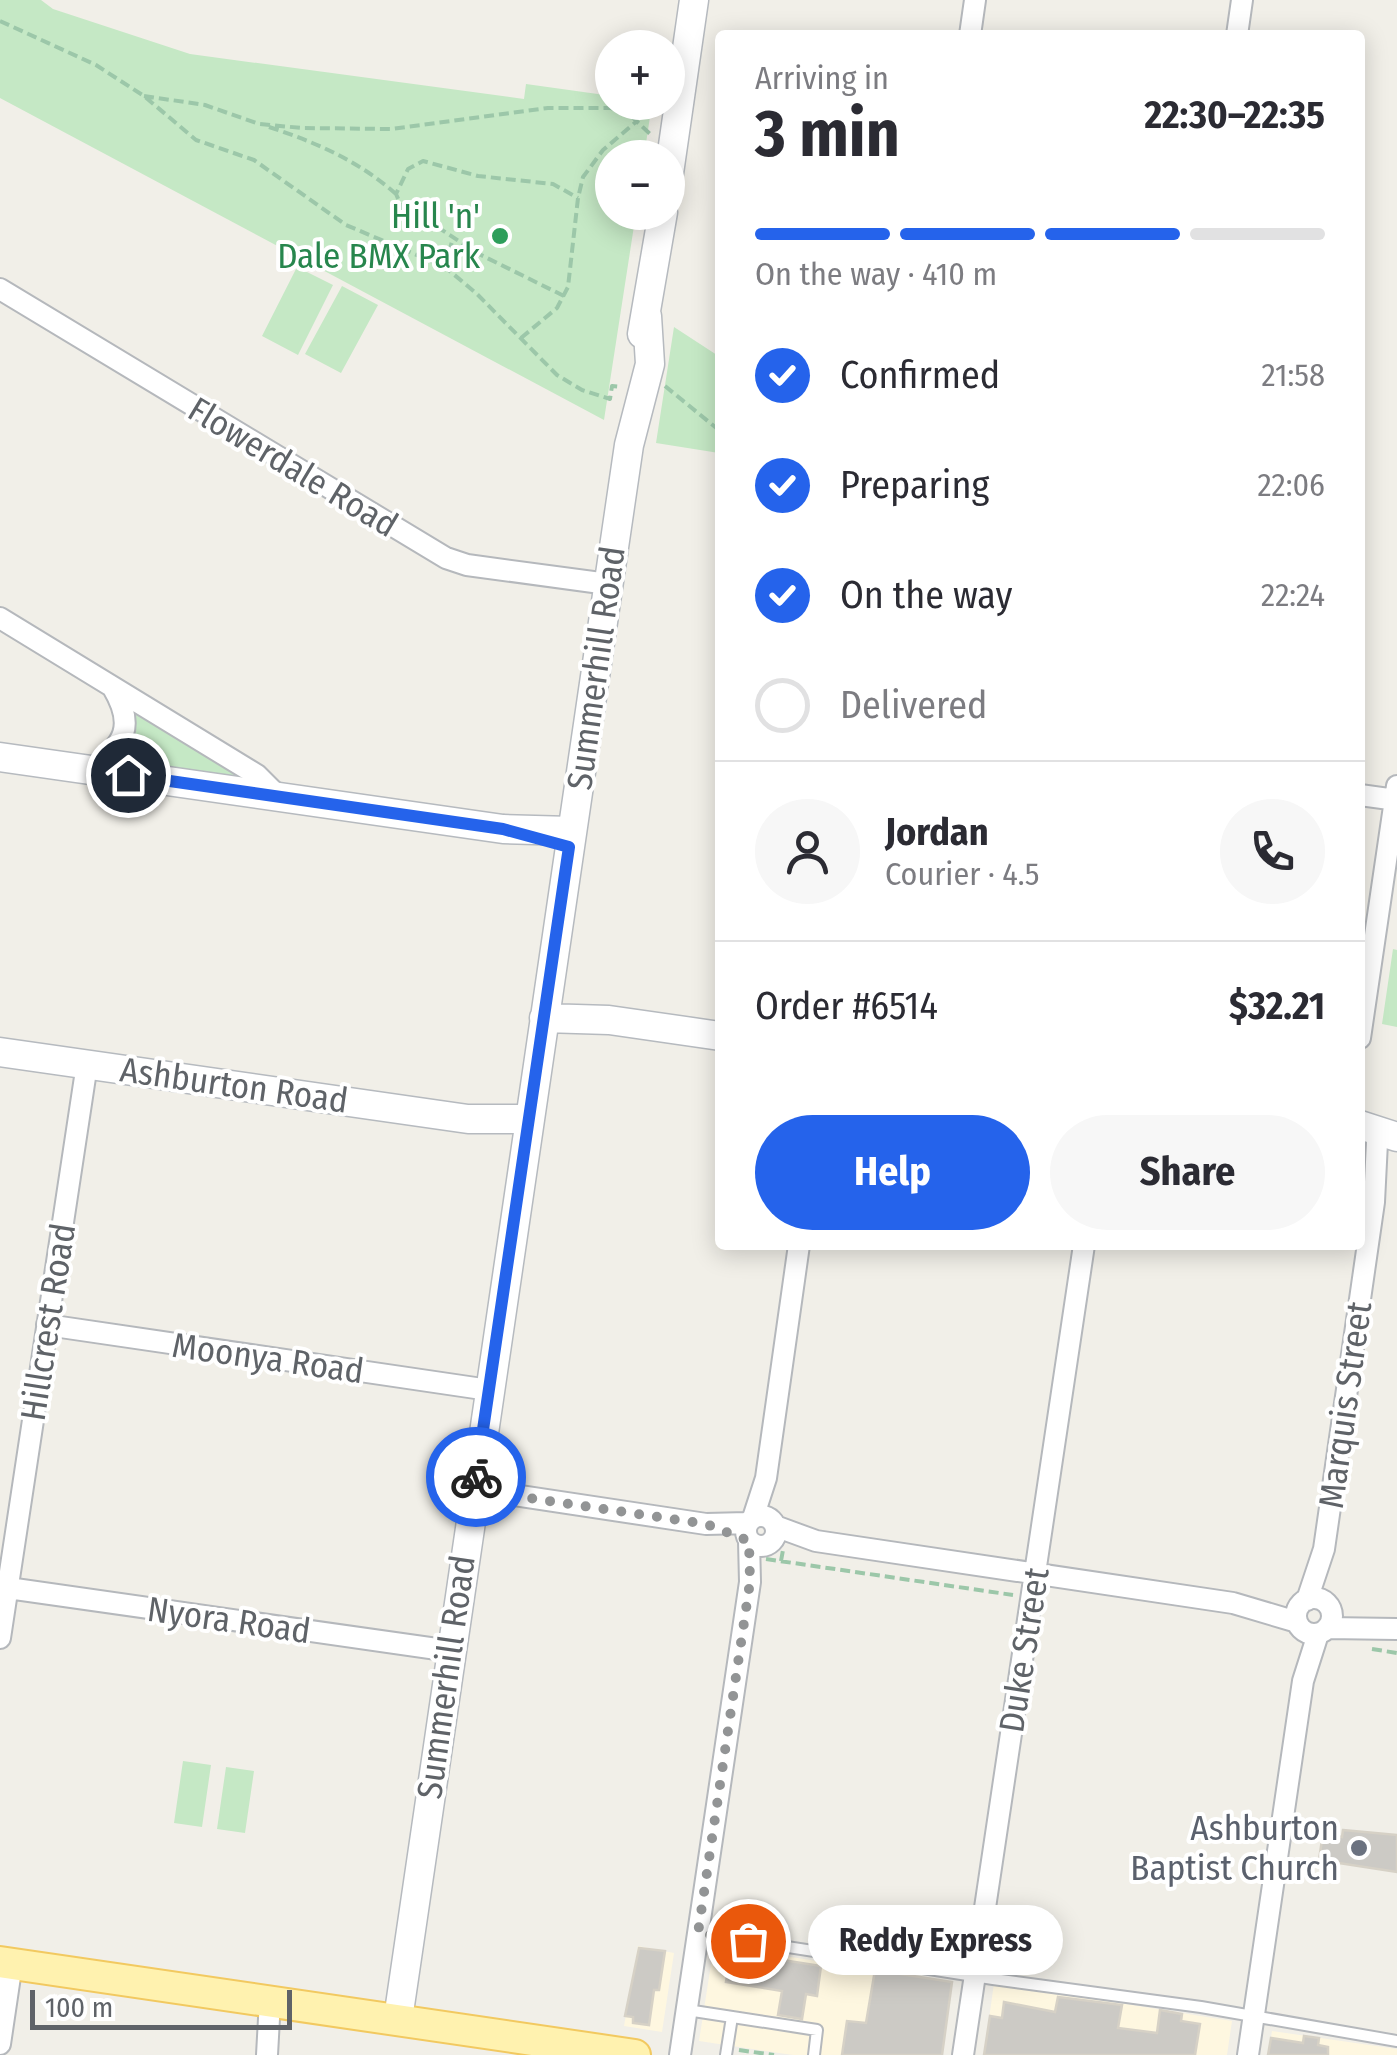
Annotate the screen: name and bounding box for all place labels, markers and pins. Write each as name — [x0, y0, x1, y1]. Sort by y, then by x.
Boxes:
place label: Hill 'n' Dale BMX Park — [277, 195, 481, 277]
marker: Hill 'n' Dale BMX Park — [489, 225, 511, 247]
pin — [86, 733, 171, 818]
place label: Ashburton Baptist Church — [1130, 1807, 1339, 1889]
marker: Ashburton Baptist Church — [1348, 1837, 1370, 1859]
pin — [706, 1899, 791, 1984]
callout: Reddy Express — [808, 1906, 1063, 1976]

